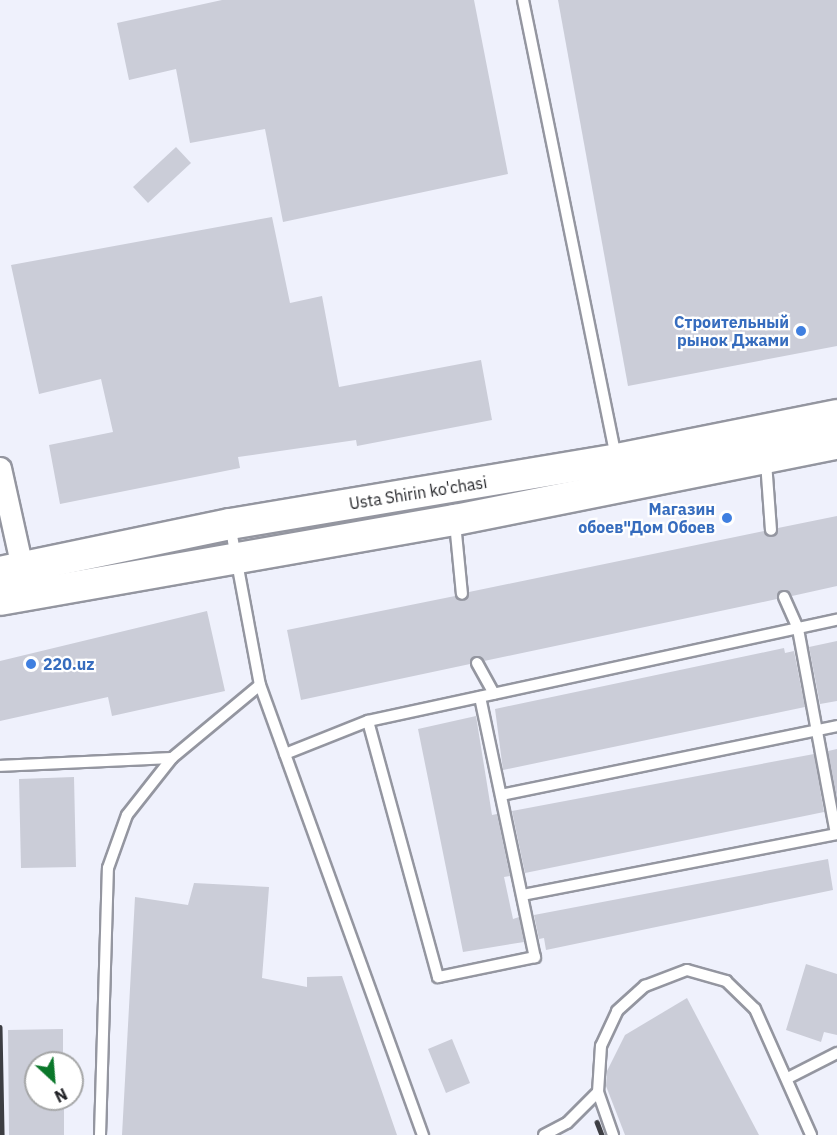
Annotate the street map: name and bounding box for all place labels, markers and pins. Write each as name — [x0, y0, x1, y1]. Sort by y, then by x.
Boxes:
place label: Строительный рынок Джами — [674, 312, 789, 350]
marker: Строительный рынок Джами — [794, 324, 808, 338]
place label: Магазин обоев"Дом Обоев — [578, 499, 715, 537]
marker: Магазин обоев"Дом Обоев — [720, 511, 734, 525]
place label: 220.uz — [43, 654, 94, 674]
marker: 220.uz — [24, 657, 38, 671]

